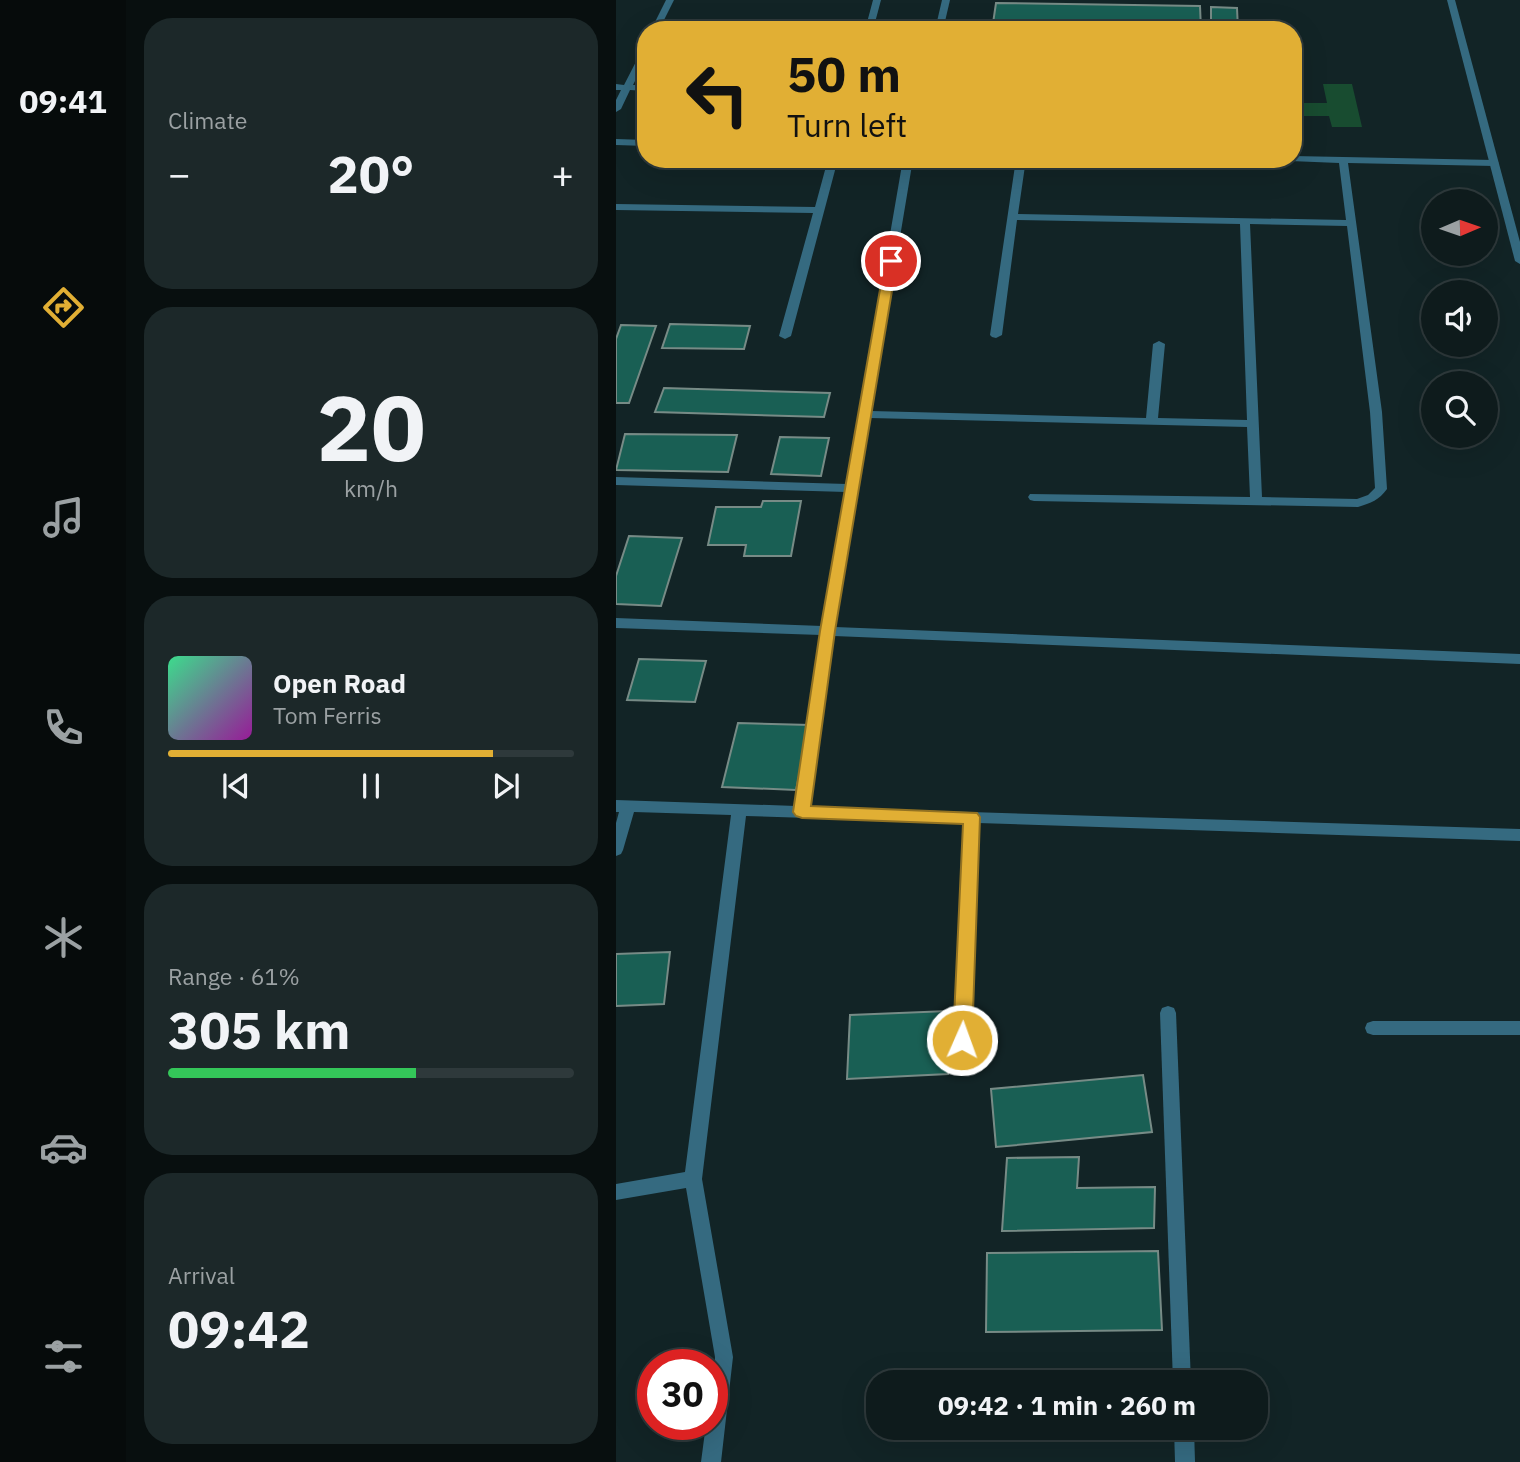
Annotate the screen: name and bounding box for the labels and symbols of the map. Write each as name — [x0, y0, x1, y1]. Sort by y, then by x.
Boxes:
north arrow — [1421, 189, 1498, 266]
pin — [861, 231, 921, 291]
position arrow — [925, 1003, 999, 1077]
speed limit sign: 30 — [637, 1349, 728, 1440]

